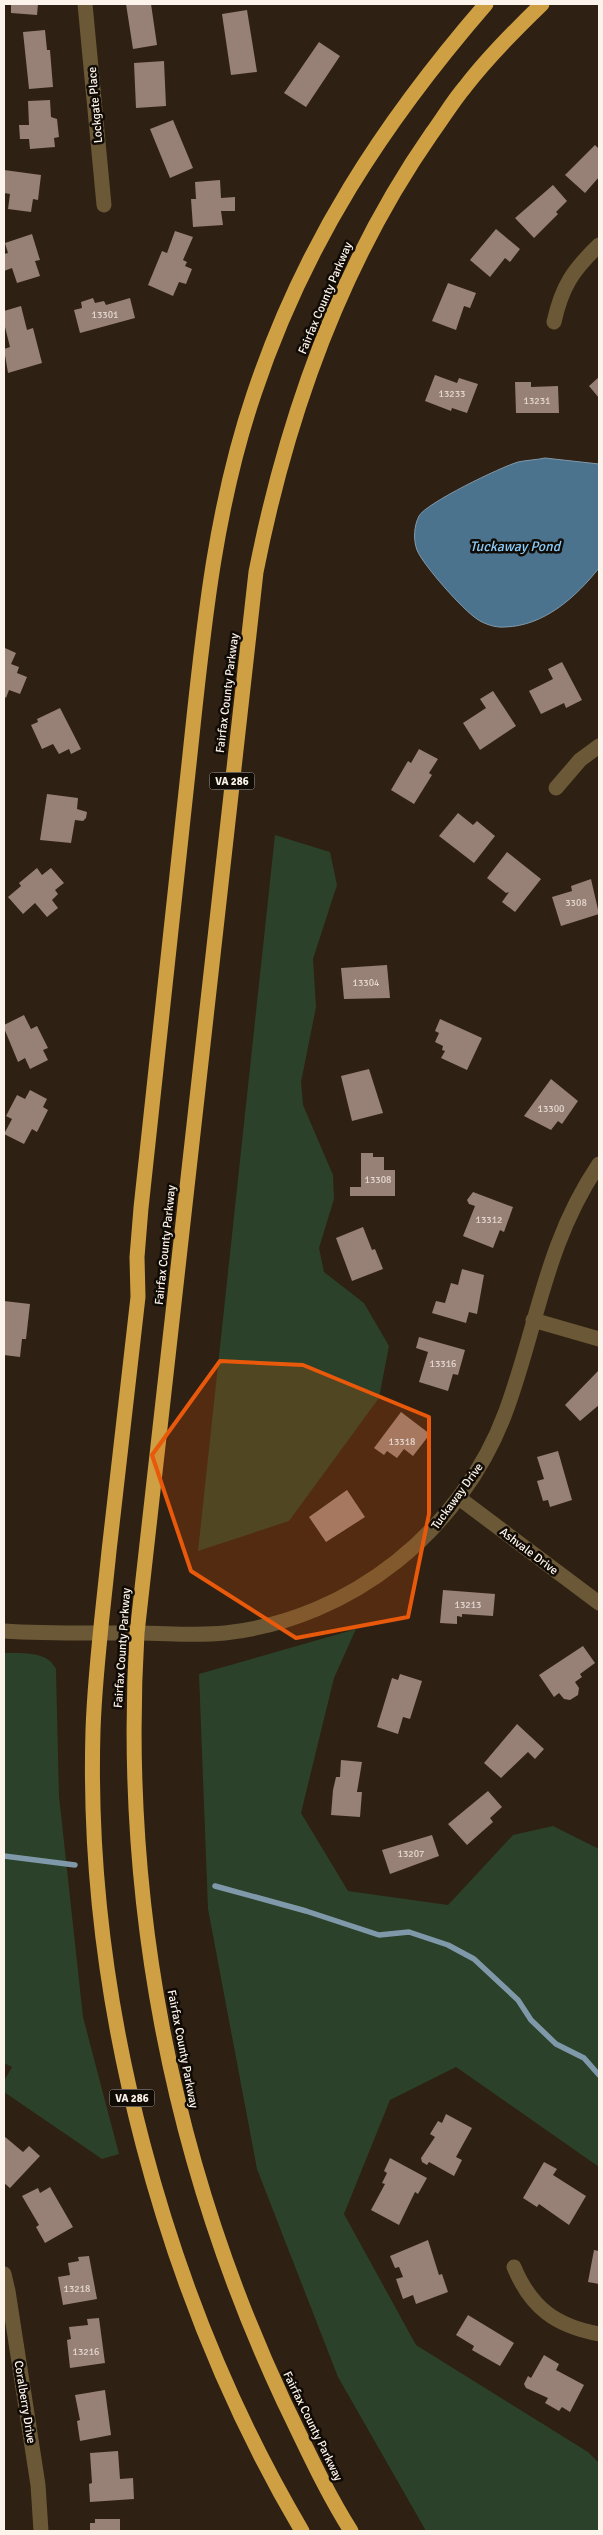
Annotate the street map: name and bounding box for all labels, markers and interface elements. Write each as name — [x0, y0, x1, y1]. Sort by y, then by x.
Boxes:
street label: Lockgate Place — [85, 66, 106, 144]
street label: Fairfax County Parkway — [295, 239, 356, 357]
house number: 13301 — [91, 309, 119, 321]
house number: 13233 — [438, 388, 466, 400]
house number: 13231 — [523, 395, 551, 407]
water label: Tuckaway Pond — [470, 538, 562, 555]
street label: Fairfax County Parkway — [213, 632, 242, 754]
road number: VA 286 — [210, 772, 254, 789]
house number: 3308 — [565, 897, 587, 909]
house number: 13304 — [352, 977, 380, 989]
house number: 13300 — [537, 1103, 565, 1115]
house number: 13308 — [364, 1174, 392, 1186]
street label: Fairfax County Parkway — [152, 1184, 179, 1306]
house number: 13312 — [475, 1214, 503, 1226]
house number: 13316 — [429, 1358, 457, 1370]
house number: 13318 — [388, 1436, 416, 1448]
street label: Tuckaway Drive — [428, 1460, 487, 1533]
street label: Ashvale Drive — [496, 1525, 561, 1578]
street label: Fairfax County Parkway — [111, 1587, 134, 1709]
house number: 13213 — [454, 1599, 482, 1611]
house number: 13207 — [397, 1848, 425, 1860]
street label: Fairfax County Parkway — [164, 1989, 201, 2110]
road number: VA 286 — [110, 2090, 154, 2106]
house number: 13218 — [63, 2283, 91, 2295]
house number: 13216 — [72, 2346, 100, 2358]
street label: Coralberry Drive — [11, 2359, 38, 2445]
street label: Fairfax County Parkway — [279, 2369, 346, 2484]

